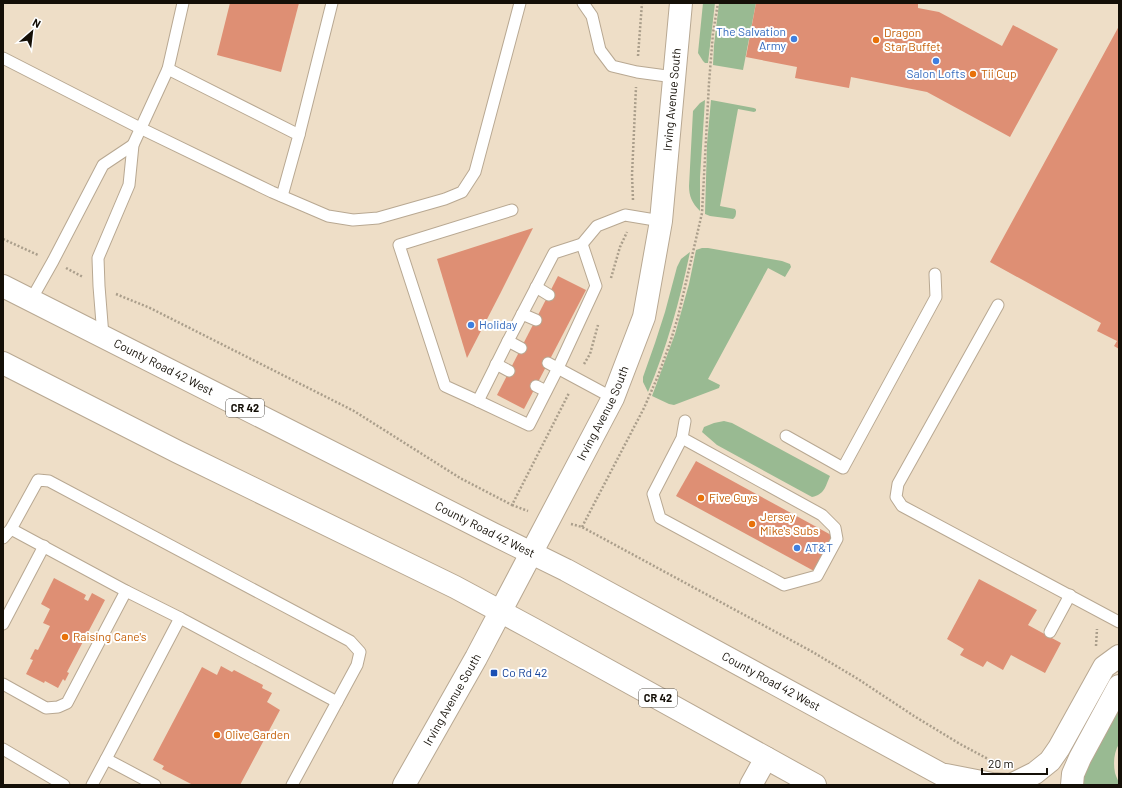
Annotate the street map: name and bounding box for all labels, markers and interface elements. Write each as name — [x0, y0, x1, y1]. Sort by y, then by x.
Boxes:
north arrow — [12, 12, 52, 52]
text: N — [31, 15, 43, 30]
place label: The Salvation Army — [716, 24, 786, 52]
place label: Dragon Star Buffet — [884, 25, 941, 53]
marker: The Salvation Army — [789, 34, 799, 44]
marker: Dragon Star Buffet — [871, 35, 881, 45]
street label: Irving Avenue South — [659, 47, 683, 152]
marker: Salon Lofts — [931, 56, 941, 66]
place label: Salon Lofts — [907, 66, 966, 80]
place label: Tii Cup — [981, 66, 1017, 80]
marker: Tii Cup — [968, 69, 978, 79]
place label: Holiday — [479, 317, 518, 331]
marker: Holiday — [466, 320, 476, 330]
street label: County Road 42 West — [112, 335, 216, 397]
street label: Irving Avenue South — [574, 364, 631, 462]
road number: CR 42 — [226, 399, 264, 417]
place label: Five Guys — [709, 490, 758, 504]
marker: Five Guys — [696, 493, 706, 503]
street label: County Road 42 West — [433, 498, 538, 560]
place label: Jersey Mike's Subs — [760, 509, 819, 537]
marker: Jersey Mike's Subs — [747, 519, 757, 529]
place label: AT&T — [805, 540, 833, 554]
marker: AT&T — [792, 543, 802, 553]
place label: Raising Cane's — [73, 629, 147, 643]
marker: Raising Cane's — [60, 632, 70, 642]
street label: County Road 42 West — [720, 648, 823, 713]
street label: Irving Avenue South — [420, 651, 483, 748]
place label: Co Rd 42 — [502, 665, 548, 679]
marker: Co Rd 42 — [489, 668, 499, 678]
road number: CR 42 — [639, 689, 677, 707]
place label: Olive Garden — [225, 727, 290, 741]
marker: Olive Garden — [212, 730, 222, 740]
scale bar — [982, 750, 1047, 776]
text: 20 m — [988, 756, 1014, 770]

